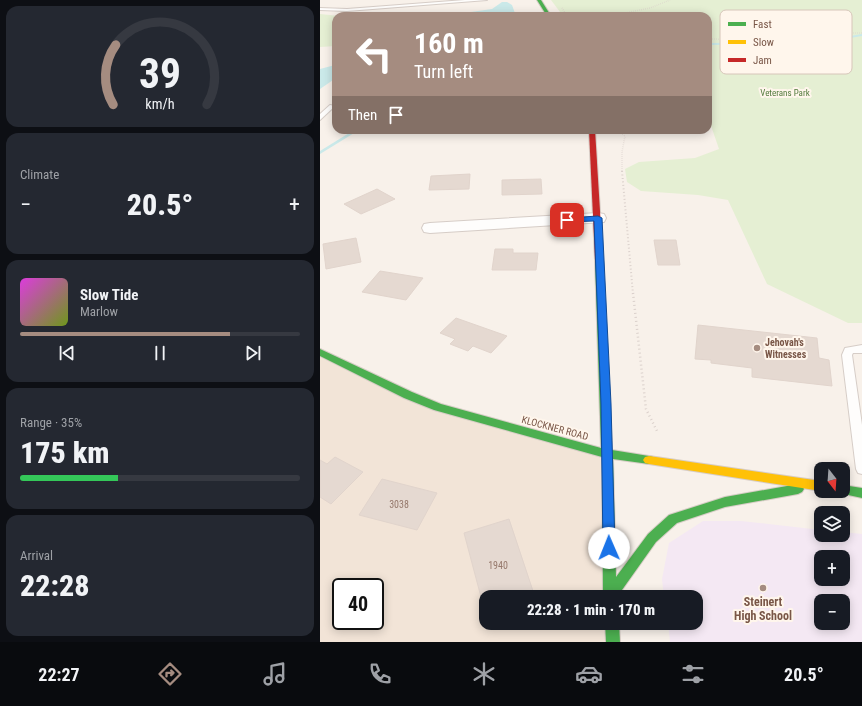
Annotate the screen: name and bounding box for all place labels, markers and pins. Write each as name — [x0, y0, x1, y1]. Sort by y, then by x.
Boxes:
pin — [550, 203, 584, 237]
place label: Jehovah's Witnesses — [765, 337, 807, 360]
marker: Jehovah's Witnesses — [752, 343, 762, 353]
marker: Steinert High School — [758, 583, 768, 593]
place label: Steinert High School — [734, 595, 792, 623]

